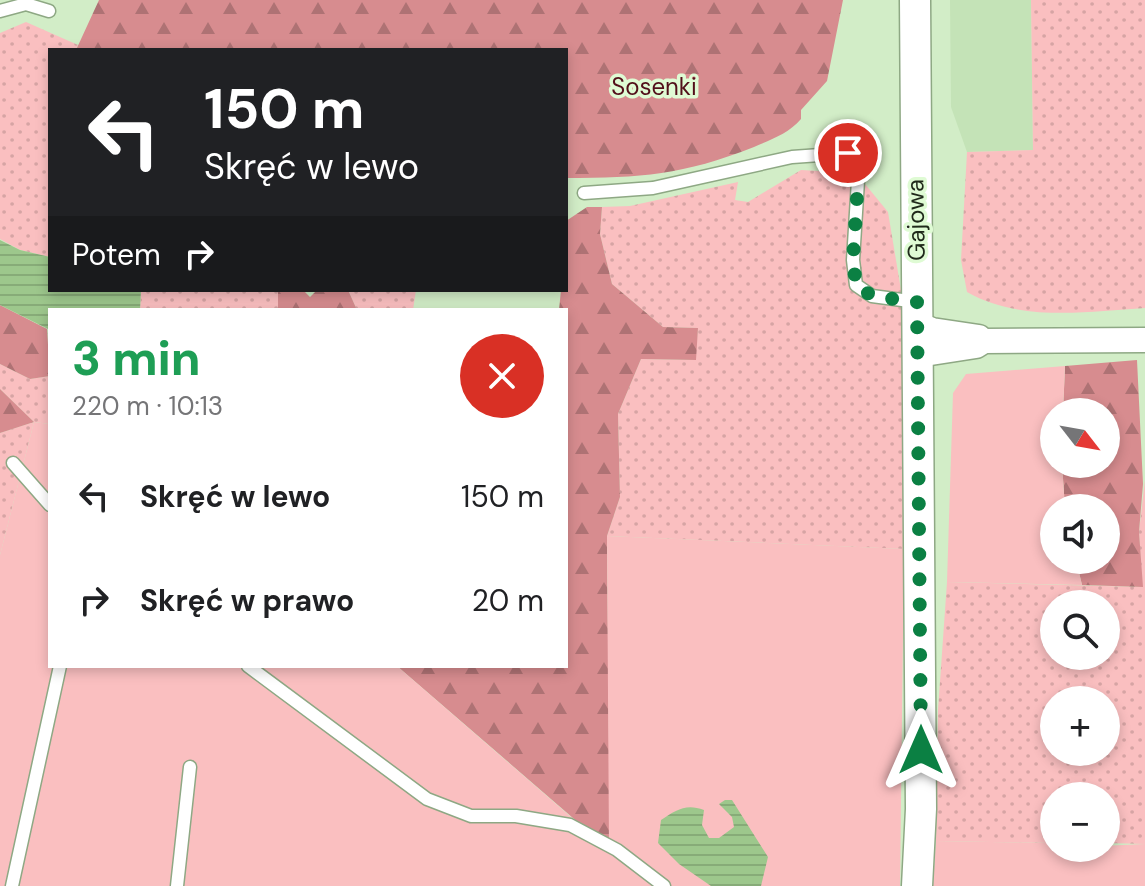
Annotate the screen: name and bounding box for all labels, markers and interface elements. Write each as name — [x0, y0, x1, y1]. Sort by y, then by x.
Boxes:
park label: Sosenki — [611, 71, 697, 102]
text: 150 m — [204, 72, 365, 145]
icon: left — [72, 80, 176, 184]
pin — [814, 119, 882, 187]
icon: arrive — [826, 131, 870, 175]
text: Skręć w lewo — [204, 143, 419, 190]
street label: Gajowa — [899, 179, 932, 261]
icon: right — [177, 232, 221, 276]
text: Potem — [72, 235, 161, 274]
text: 3 min — [72, 327, 201, 390]
button: close — [460, 334, 544, 418]
text: 220 m · 10:13 — [72, 389, 223, 423]
north arrow — [1040, 398, 1120, 478]
map controls — [1040, 398, 1120, 862]
icon: left — [72, 474, 116, 518]
text: Skręć w lewo — [140, 477, 330, 516]
text: 150 m — [461, 477, 544, 516]
button: sound — [1040, 494, 1120, 574]
icon: right — [72, 578, 116, 622]
text: Skręć w prawo — [140, 581, 354, 620]
text: 20 m — [472, 581, 544, 620]
button: search — [1040, 590, 1120, 670]
button: + — [1040, 686, 1120, 766]
position arrow — [879, 708, 963, 792]
button: − — [1040, 782, 1120, 862]

